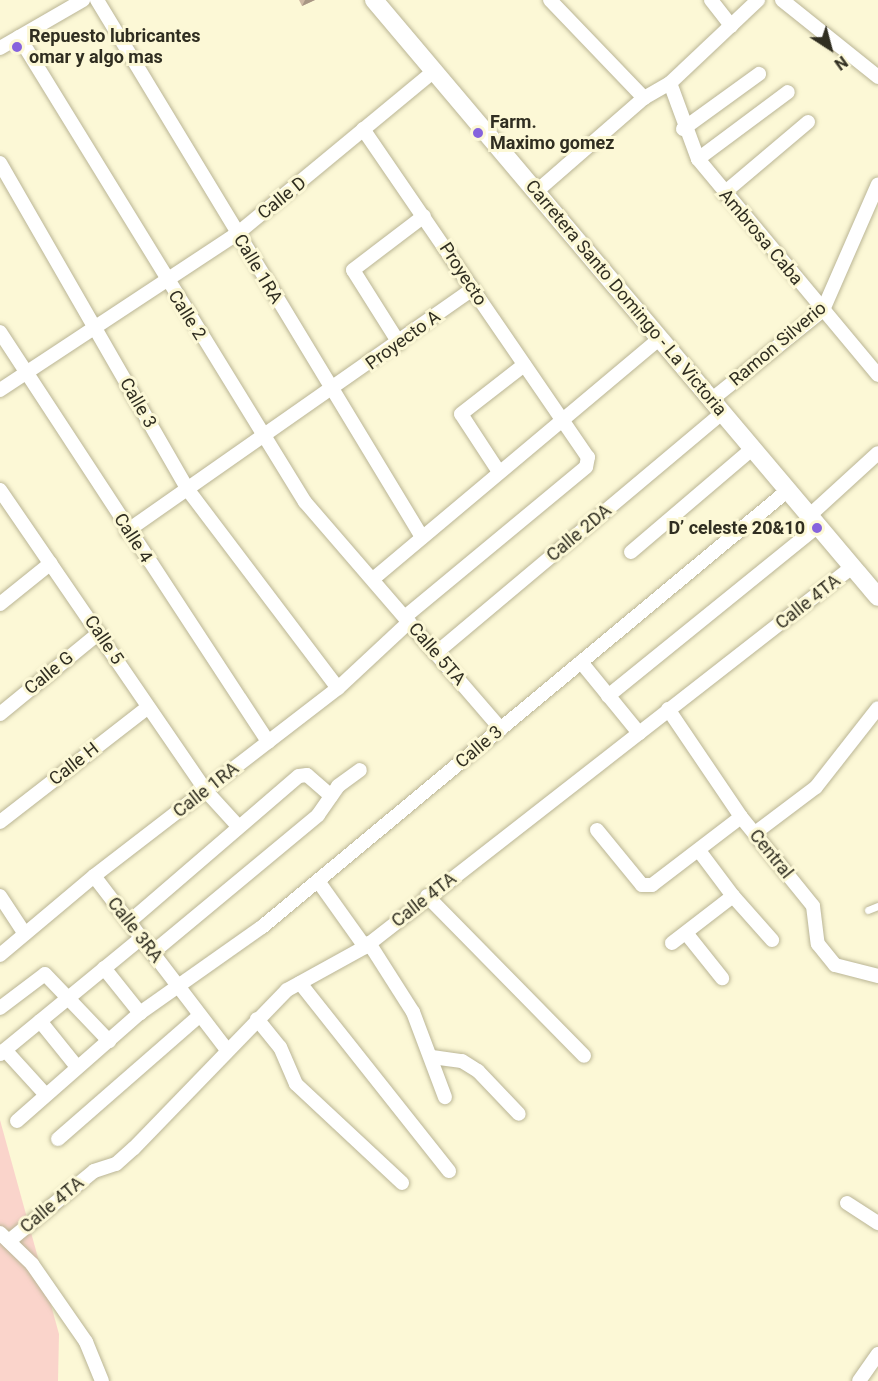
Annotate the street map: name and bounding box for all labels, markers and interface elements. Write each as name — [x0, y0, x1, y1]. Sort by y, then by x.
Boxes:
north arrow — [800, 18, 860, 78]
place label: Repuesto lubricantes omar y algo mas — [29, 26, 200, 68]
marker: Repuesto lubricantes omar y algo mas — [10, 40, 24, 54]
text: N — [831, 52, 851, 74]
place label: Farm. Maximo gomez — [490, 112, 614, 154]
marker: Farm. Maximo gomez — [471, 126, 485, 140]
street label: Calle D — [253, 172, 311, 224]
street label: Carretera Santo Domingo - La Victoria — [521, 176, 731, 420]
street label: Ambrosa Caba — [715, 185, 807, 289]
street label: Calle 1RA — [229, 230, 287, 308]
street label: Proyecto — [435, 238, 491, 310]
street label: Calle 2 — [163, 286, 211, 344]
street label: Ramon Silverio — [725, 297, 831, 391]
street label: Proyecto A — [361, 306, 445, 374]
street label: Calle 3 — [115, 374, 161, 432]
street label: Calle 2DA — [542, 500, 616, 566]
street label: Calle 4 — [109, 509, 157, 567]
place label: D’ celeste 20&10 — [668, 517, 805, 539]
marker: D’ celeste 20&10 — [810, 521, 824, 535]
street label: Calle 4TA — [771, 570, 845, 634]
street label: Calle 5 — [80, 611, 128, 669]
street label: Calle 5TA — [404, 618, 470, 690]
street label: Calle G — [20, 647, 78, 699]
street label: Calle 3 — [451, 721, 507, 773]
street label: Calle H — [45, 738, 103, 790]
street label: Calle 1RA — [169, 758, 243, 822]
street label: Central — [745, 825, 797, 883]
street label: Calle 4TA — [387, 868, 461, 932]
street label: Calle 3RA — [103, 893, 167, 967]
street label: Calle 4TA — [16, 1172, 88, 1238]

